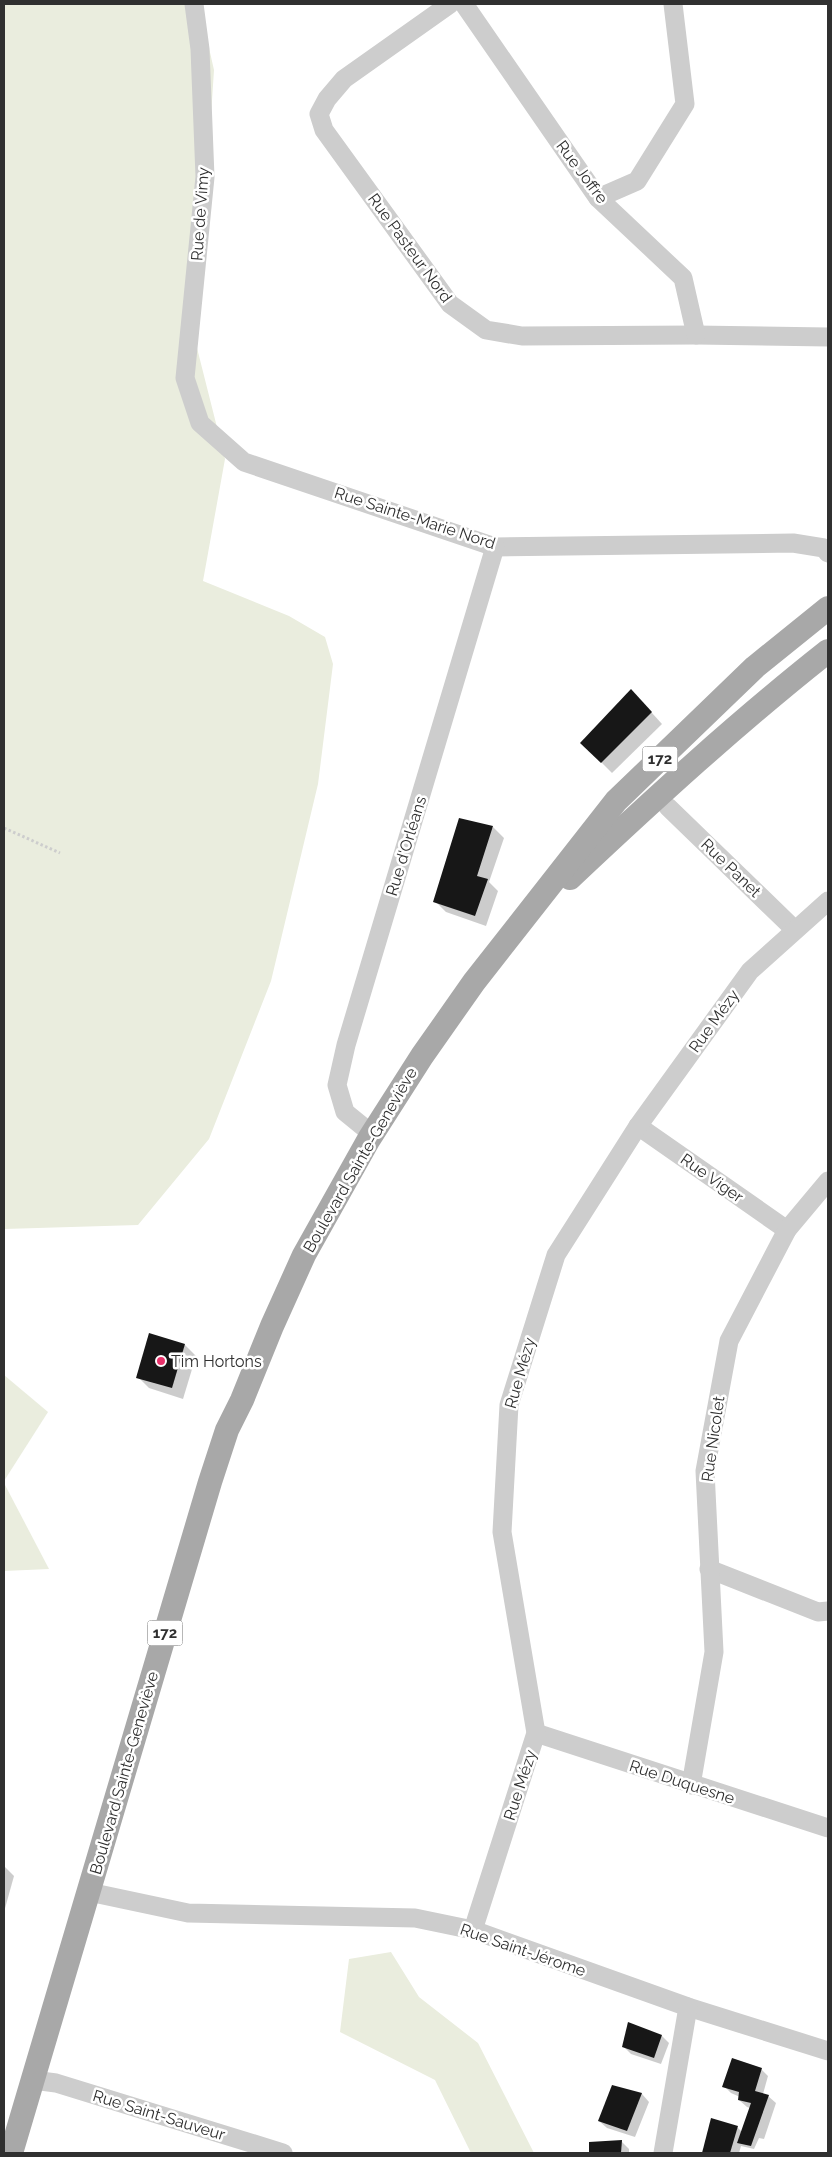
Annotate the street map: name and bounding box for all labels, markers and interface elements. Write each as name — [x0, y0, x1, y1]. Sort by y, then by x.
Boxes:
street label: Rue Joffre — [552, 137, 612, 207]
street label: Rue de Vimy — [187, 166, 213, 261]
street label: Rue Pasteur Nord — [364, 190, 456, 306]
street label: Rue Sainte-Marie Nord — [332, 483, 498, 553]
road number: 172 — [642, 746, 678, 772]
street label: Rue d'Orléans — [382, 793, 430, 898]
street label: Rue Panet — [697, 835, 765, 902]
street label: Rue Mézy — [685, 986, 743, 1056]
street label: Boulevard Sainte-Geneviève — [299, 1064, 421, 1256]
street label: Rue Viger — [677, 1150, 747, 1207]
street label: Rue Mézy — [501, 1335, 539, 1411]
place label: Tim Hortons — [171, 1352, 262, 1371]
marker: Tim Hortons — [155, 1355, 167, 1367]
street label: Rue Nicolet — [698, 1394, 729, 1483]
road number: 172 — [148, 1620, 182, 1646]
street label: Boulevard Sainte-Geneviève — [86, 1669, 162, 1877]
street label: Rue Mézy — [500, 1747, 540, 1823]
street label: Rue Duquesne — [627, 1756, 737, 1808]
street label: Rue Saint-Jérome — [458, 1920, 588, 1980]
street label: Rue Saint-Sauveur — [91, 2086, 228, 2144]

